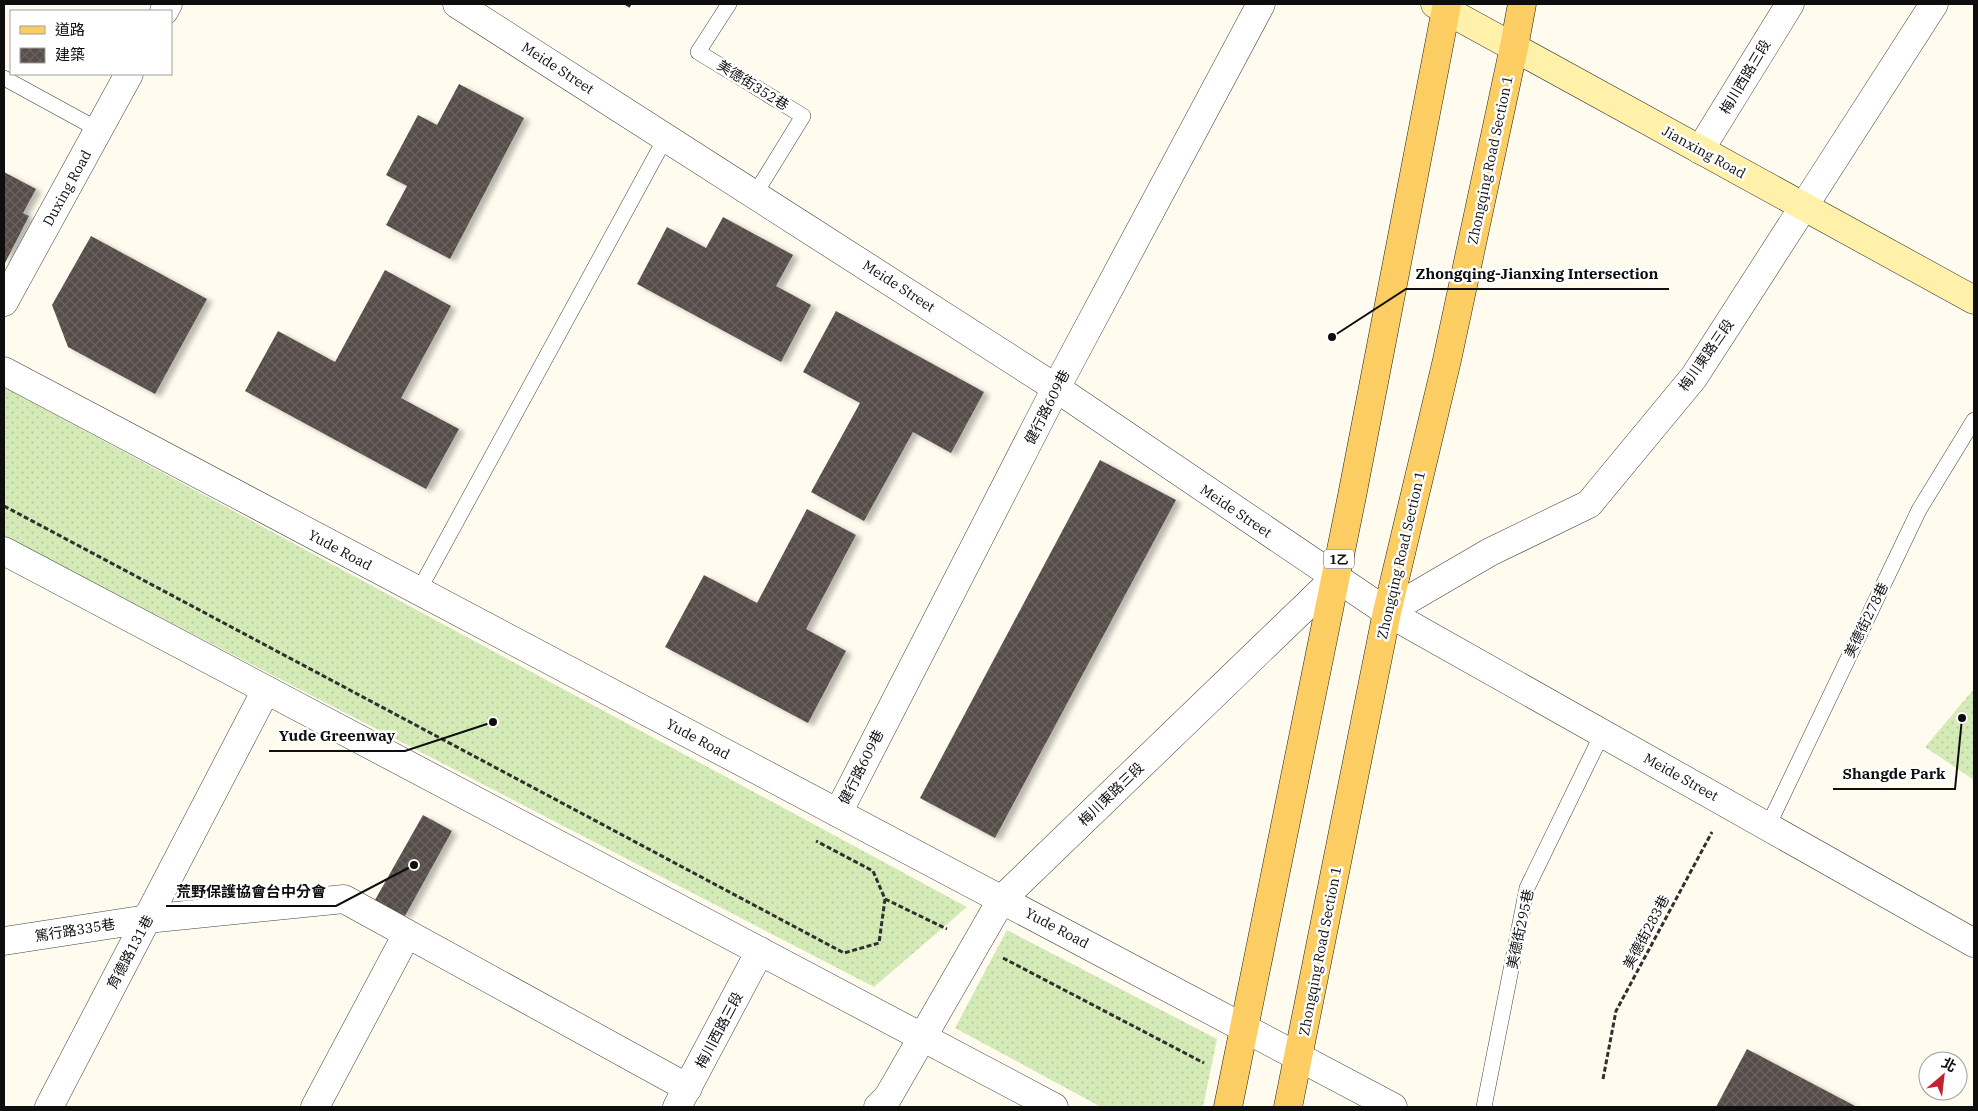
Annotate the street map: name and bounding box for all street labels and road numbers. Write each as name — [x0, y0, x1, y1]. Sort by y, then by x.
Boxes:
street label: 梅川西路三段 — [1716, 36, 1774, 118]
street label: Meide Street — [518, 38, 598, 98]
street label: 美德街352巷 — [714, 56, 792, 114]
street label: Zhongqing Road Section 1 — [1463, 74, 1517, 246]
street label: Jianxing Road — [1659, 122, 1749, 183]
street label: Duxing Road — [39, 146, 95, 229]
street label: Meide Street — [859, 256, 939, 316]
street label: 梅川東路三段 — [1675, 315, 1737, 395]
street label: 健行路609巷 — [1021, 367, 1073, 447]
street label: Zhongqing Road Section 1 — [1373, 469, 1429, 641]
street label: Meide Street — [1197, 480, 1275, 542]
street label: Yude Road — [305, 526, 375, 575]
road number: 1乙 — [1324, 550, 1354, 568]
street label: 美德街278巷 — [1840, 580, 1892, 660]
street label: Yude Road — [663, 715, 733, 764]
street label: 健行路609巷 — [835, 727, 887, 807]
street label: Meide Street — [1640, 749, 1722, 805]
street label: 梅川東路三段 — [1075, 758, 1147, 830]
street label: Zhongqing Road Section 1 — [1295, 865, 1345, 1037]
street label: 美德街295巷 — [1503, 887, 1537, 971]
street label: 美德街283巷 — [1619, 892, 1673, 972]
street label: Yude Road — [1022, 904, 1092, 953]
street label: 育德路131巷 — [103, 912, 157, 992]
street label: 篤行路335巷 — [33, 915, 117, 945]
street label: 梅川西路三段 — [691, 989, 747, 1071]

